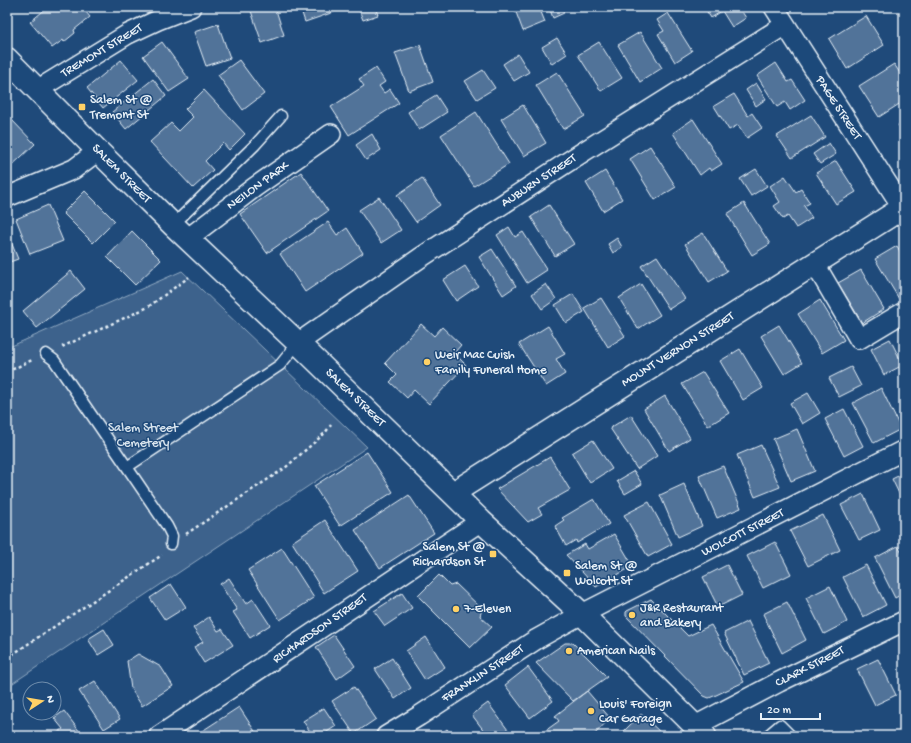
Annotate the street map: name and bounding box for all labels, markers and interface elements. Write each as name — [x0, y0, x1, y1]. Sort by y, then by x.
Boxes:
street label: TREMONT STREET — [58, 20, 146, 82]
street label: PAGE STREET — [811, 72, 865, 144]
place label: Salem St @ Tremont St — [89, 93, 153, 123]
marker: Salem St @ Tremont St — [77, 102, 87, 112]
street label: SALEM STREET — [88, 141, 154, 207]
street label: AUBURN STREET — [499, 151, 580, 211]
street label: NEILON PARK — [224, 157, 293, 213]
street label: MOUNT VERNON STREET — [619, 309, 738, 391]
place label: Weir Mac Cuish Family Funeral Home — [434, 348, 547, 378]
marker: Weir Mac Cuish Family Funeral Home — [422, 357, 432, 367]
street label: SALEM STREET — [322, 366, 389, 431]
park label: Salem Street Cemetery — [108, 421, 180, 451]
street label: WOLCOTT STREET — [699, 505, 788, 560]
place label: Salem St @ Richardson St — [412, 540, 487, 570]
marker: Salem St @ Richardson St — [488, 549, 498, 559]
place label: Salem St @ Wolcott St — [575, 559, 638, 589]
marker: Salem St @ Wolcott St — [562, 568, 572, 578]
street label: RICHARDSON STREET — [270, 590, 371, 667]
place label: J&R Restaurant and Bakery — [640, 601, 725, 631]
place label: 7-Eleven — [463, 602, 512, 617]
marker: 7-Eleven — [451, 604, 461, 614]
marker: J&R Restaurant and Bakery — [627, 610, 637, 620]
street label: FRANKLIN STREET — [438, 641, 528, 707]
street label: CLARK STREET — [773, 643, 848, 691]
place label: American Nails — [577, 644, 656, 659]
marker: American Nails — [564, 646, 574, 656]
north arrow — [22, 681, 62, 721]
text: N — [43, 695, 56, 704]
scale bar — [761, 695, 820, 721]
place label: Louis' Foreign Car Garage — [599, 697, 673, 727]
text: 20 m — [767, 704, 792, 718]
marker: Louis' Foreign Car Garage — [586, 706, 596, 716]

